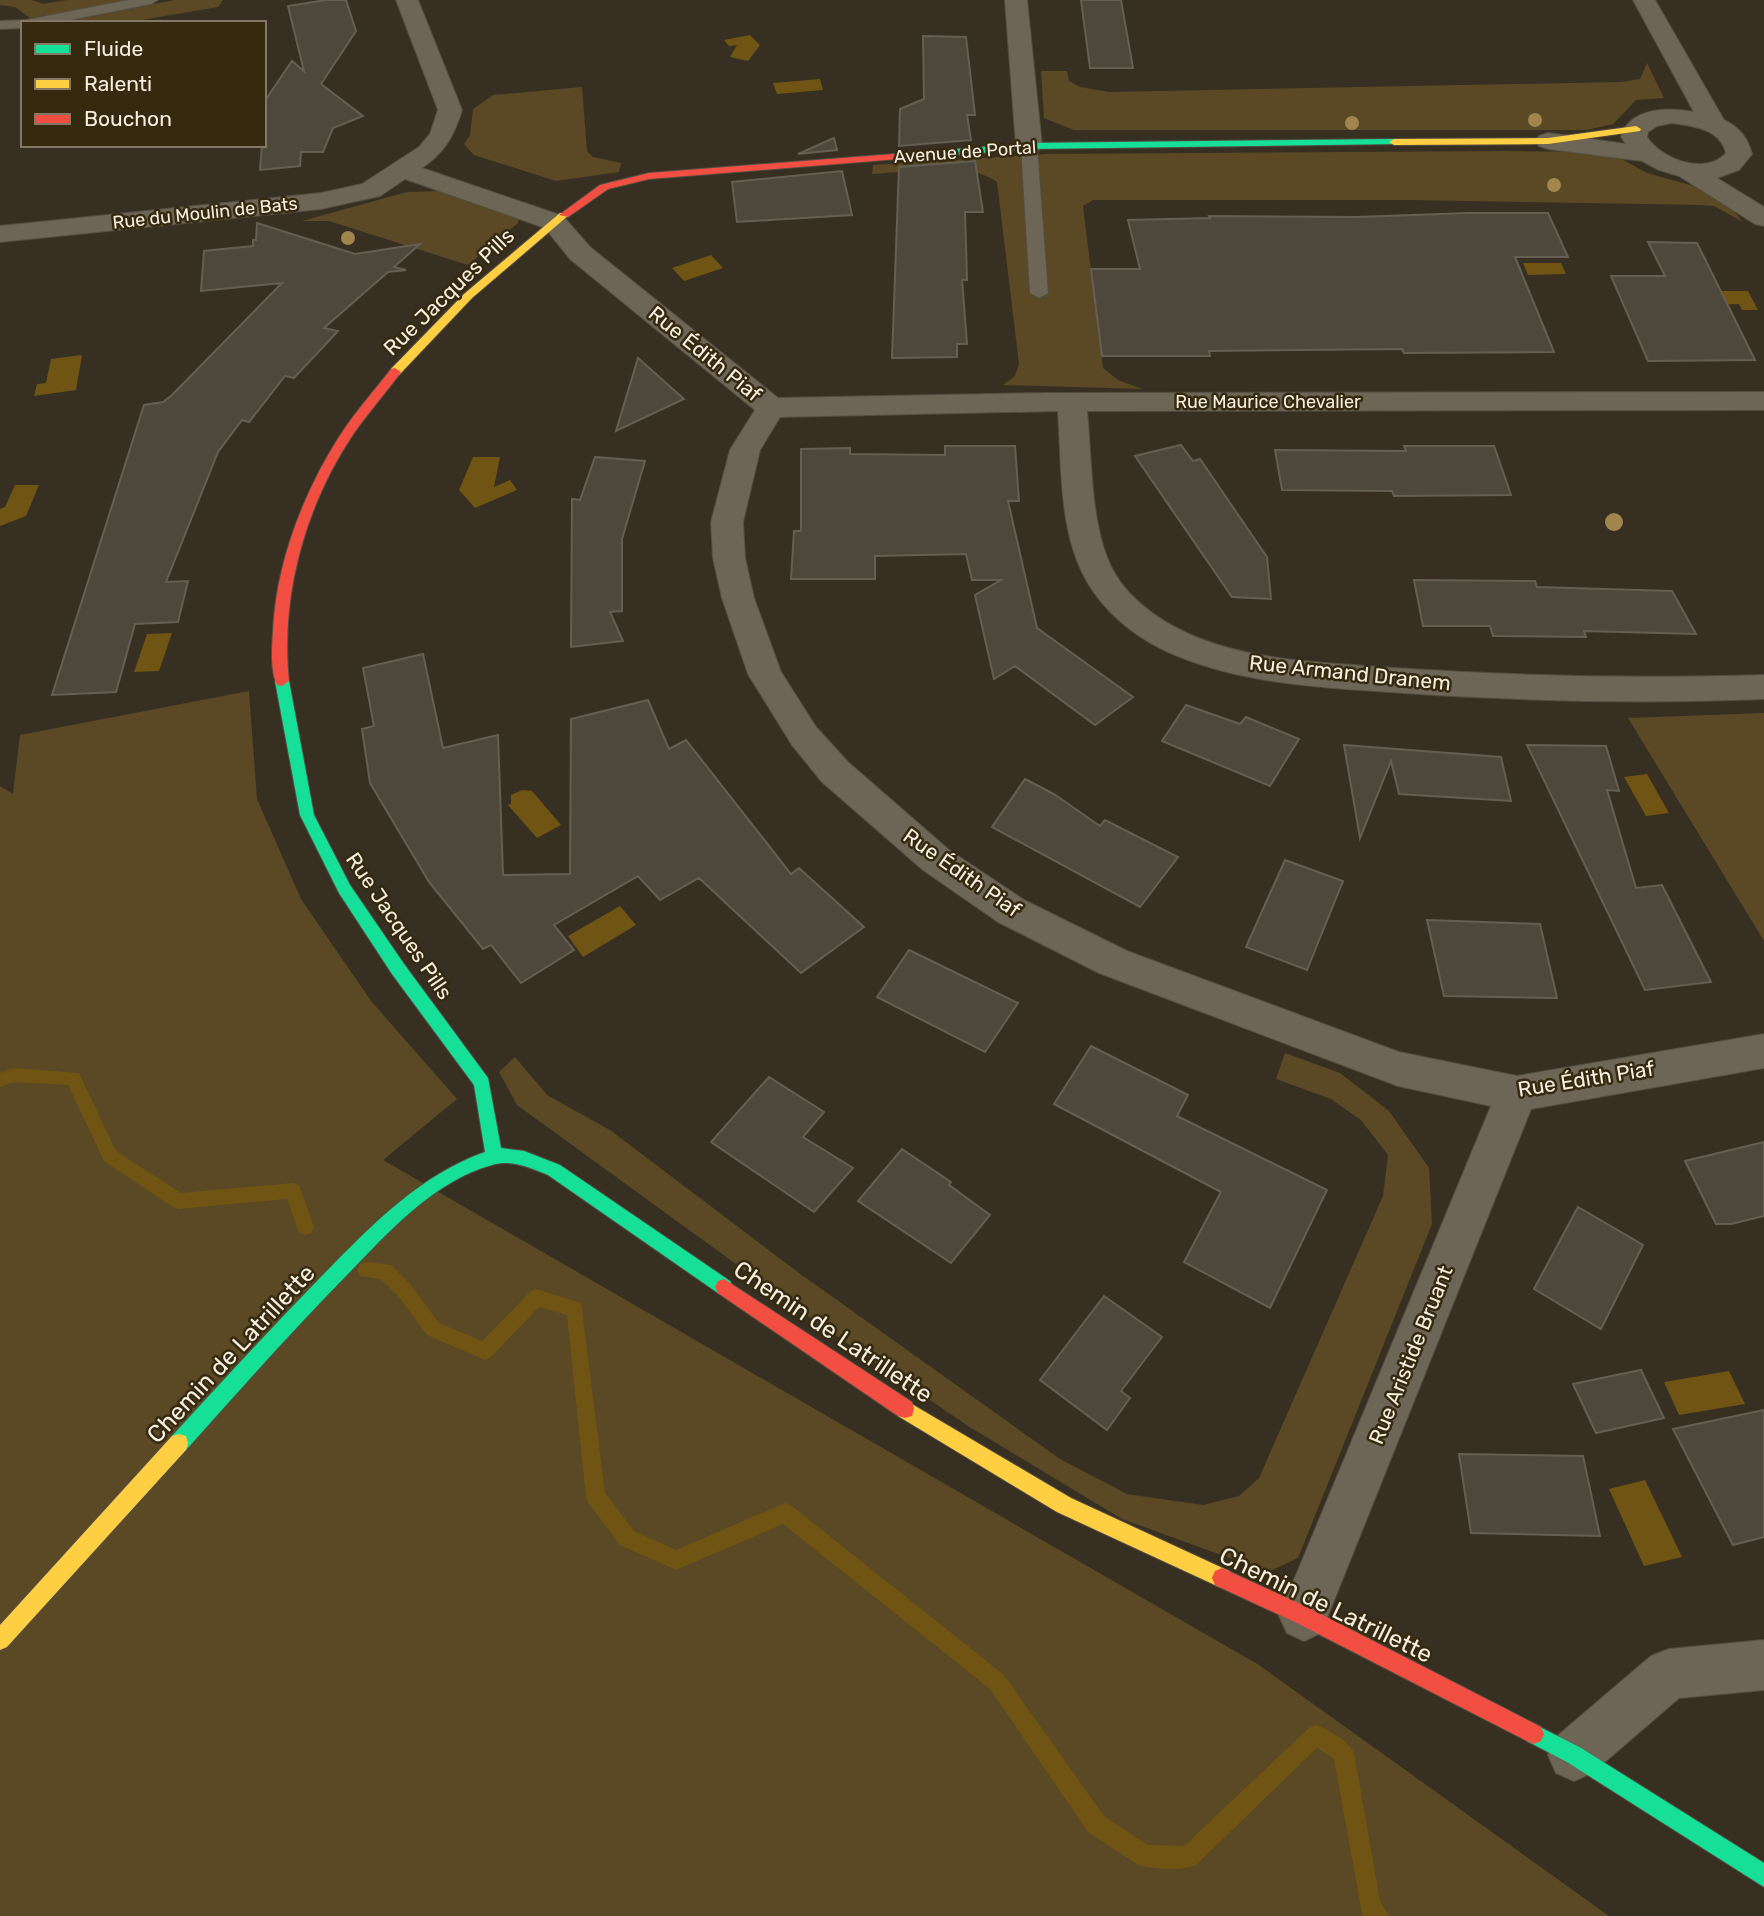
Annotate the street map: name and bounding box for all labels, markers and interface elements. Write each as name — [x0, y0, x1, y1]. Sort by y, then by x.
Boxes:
legend — [21, 21, 266, 147]
text: Fluide — [84, 36, 143, 61]
text: Ralenti — [84, 71, 152, 96]
text: Bouchon — [84, 106, 172, 131]
street label: Avenue de Portal — [893, 136, 1037, 168]
street label: Rue du Moulin de Bats — [111, 192, 299, 234]
street label: Rue Jacques Pills — [378, 223, 519, 360]
street label: Rue Édith Piaf — [644, 301, 767, 407]
street label: Rue Maurice Chevalier — [1175, 391, 1361, 413]
street label: Rue Armand Dranem — [1248, 649, 1452, 696]
street label: Rue Édith Piaf — [899, 823, 1026, 922]
street label: Rue Jacques Pills — [341, 847, 458, 1004]
street label: Rue Édith Piaf — [1516, 1055, 1656, 1102]
street label: Chemin de Latrillette — [728, 1255, 938, 1409]
street label: Chemin de Latrillette — [141, 1259, 321, 1449]
street label: Rue Aristide Bruant — [1363, 1262, 1458, 1448]
street label: Chemin de Latrillette — [1215, 1541, 1437, 1669]

